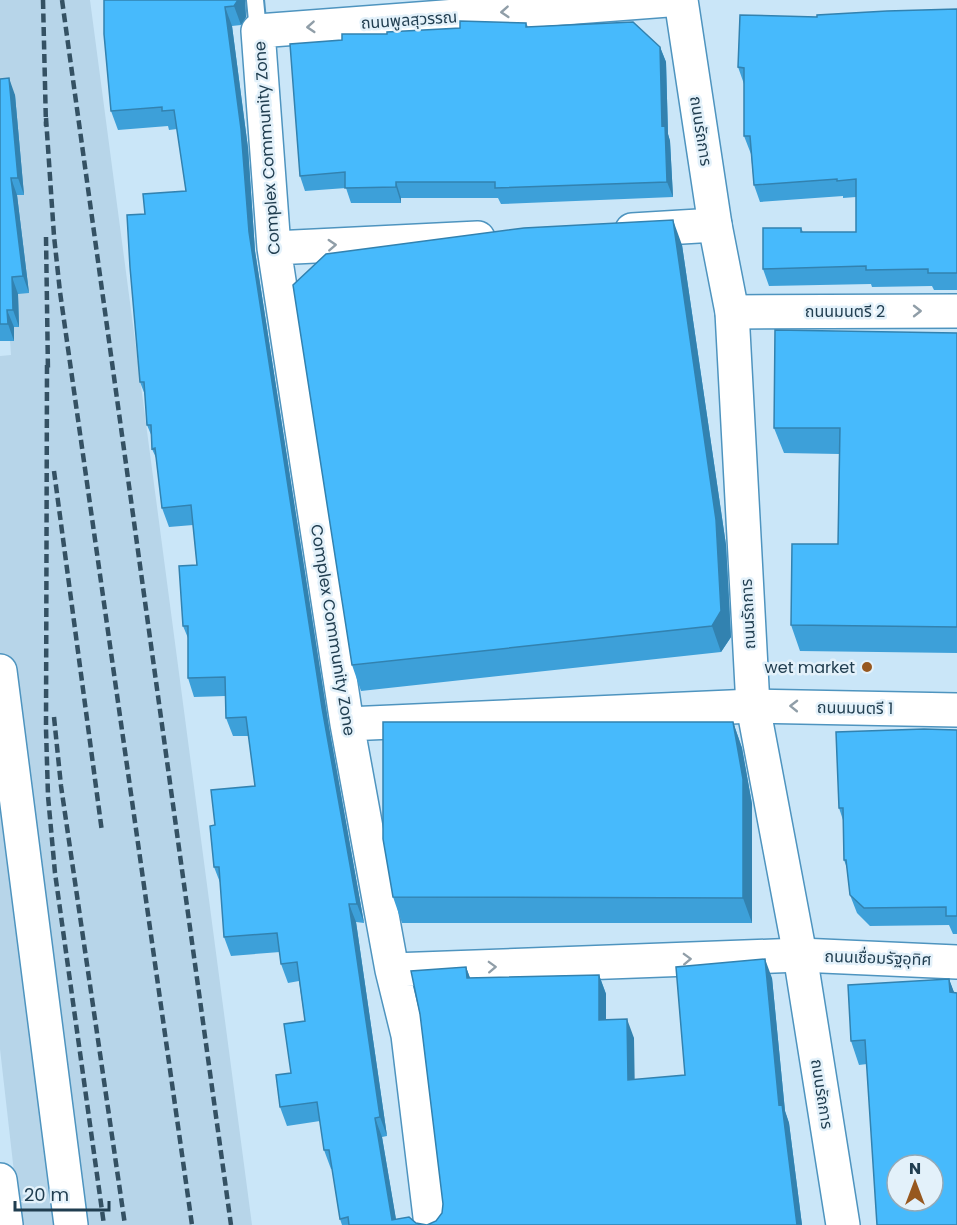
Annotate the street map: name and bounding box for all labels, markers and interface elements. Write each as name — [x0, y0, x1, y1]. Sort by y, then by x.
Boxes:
street label: ถนนพูลสุวรรณ — [360, 5, 458, 35]
one-way arrow — [501, 6, 510, 19]
one-way arrow — [306, 20, 315, 33]
street label: Complex Community Zone — [248, 40, 286, 255]
street label: ถนนรัถการ — [684, 94, 718, 168]
one-way arrow — [327, 239, 336, 252]
street label: ถนนมนตรี 2 — [805, 300, 885, 323]
one-way arrow — [912, 305, 921, 317]
street label: Complex Community Zone — [305, 523, 361, 737]
street label: ถนนรัถการ — [735, 578, 761, 650]
place label: wet market — [765, 656, 855, 679]
marker: wet market — [860, 660, 874, 674]
street label: ถนนมนตรี 1 — [817, 696, 893, 720]
one-way arrow — [789, 700, 798, 713]
street label: ถนนเชื่อมรัฐอุทิศ — [824, 945, 932, 971]
one-way arrow — [683, 953, 692, 966]
one-way arrow — [488, 960, 497, 973]
street label: ถนนรัถการ — [805, 1057, 839, 1131]
north arrow — [885, 1153, 945, 1213]
text: N — [909, 1157, 921, 1180]
scale bar — [15, 1174, 110, 1212]
text: 20 m — [24, 1182, 69, 1207]

